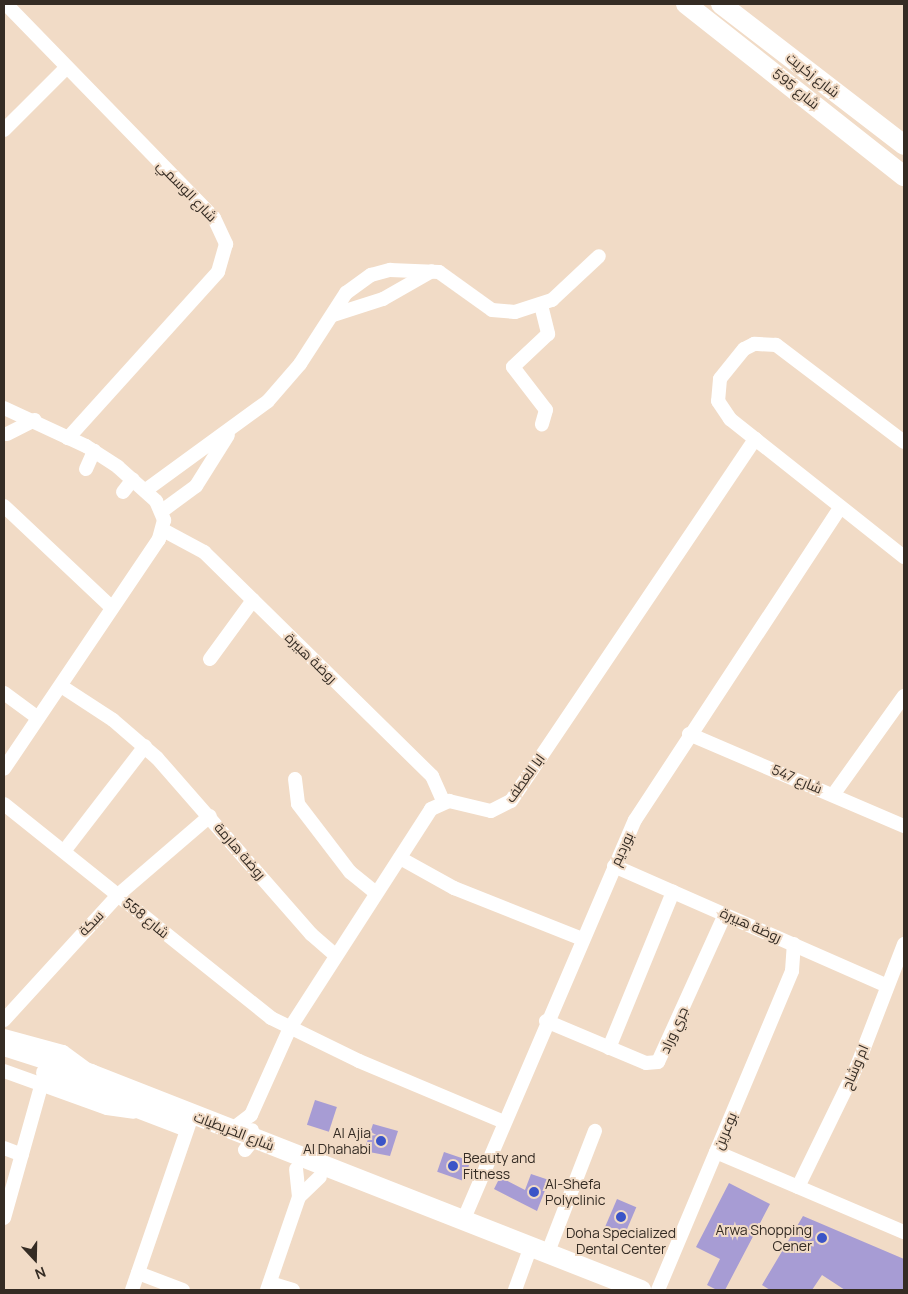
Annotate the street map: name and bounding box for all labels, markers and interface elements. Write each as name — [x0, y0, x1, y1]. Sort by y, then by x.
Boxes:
street label: شارع زكريت — [783, 49, 843, 101]
street label: شارع 595 — [769, 66, 823, 112]
street label: شارع الوسمي — [154, 157, 220, 225]
street label: روضة هبيرة — [282, 629, 340, 687]
street label: ابا العطف — [502, 750, 548, 806]
street label: شارع 547 — [769, 761, 825, 797]
street label: روضة هارمة — [211, 819, 269, 883]
street label: بورديم — [607, 829, 637, 869]
street label: شارع 558 — [120, 894, 172, 942]
street label: روضة هبيرة — [718, 904, 784, 946]
street label: سكة — [75, 907, 107, 939]
street label: جري وراد — [656, 1004, 692, 1056]
street label: ام وشاح — [838, 1042, 872, 1092]
street label: شارع الخريطيات — [191, 1108, 277, 1154]
street label: بوعرين — [710, 1110, 740, 1152]
place label: Al Ajia Al Dhahabi — [303, 1125, 371, 1158]
marker: Al Ajia Al Dhahabi — [375, 1135, 387, 1147]
place label: Beauty and Fitness — [463, 1150, 536, 1182]
marker: Beauty and Fitness — [447, 1160, 459, 1172]
place label: Al-Shefa Polyclinic — [545, 1176, 605, 1208]
marker: Al-Shefa Polyclinic — [527, 1185, 541, 1199]
marker: Doha Specialized Dental Center — [615, 1211, 627, 1223]
place label: Arwa Shopping Cener — [716, 1222, 812, 1254]
place label: Doha Specialized Dental Center — [566, 1225, 676, 1258]
marker: Arwa Shopping Cener — [816, 1232, 828, 1244]
north arrow — [10, 1234, 60, 1284]
text: N — [32, 1263, 49, 1284]

